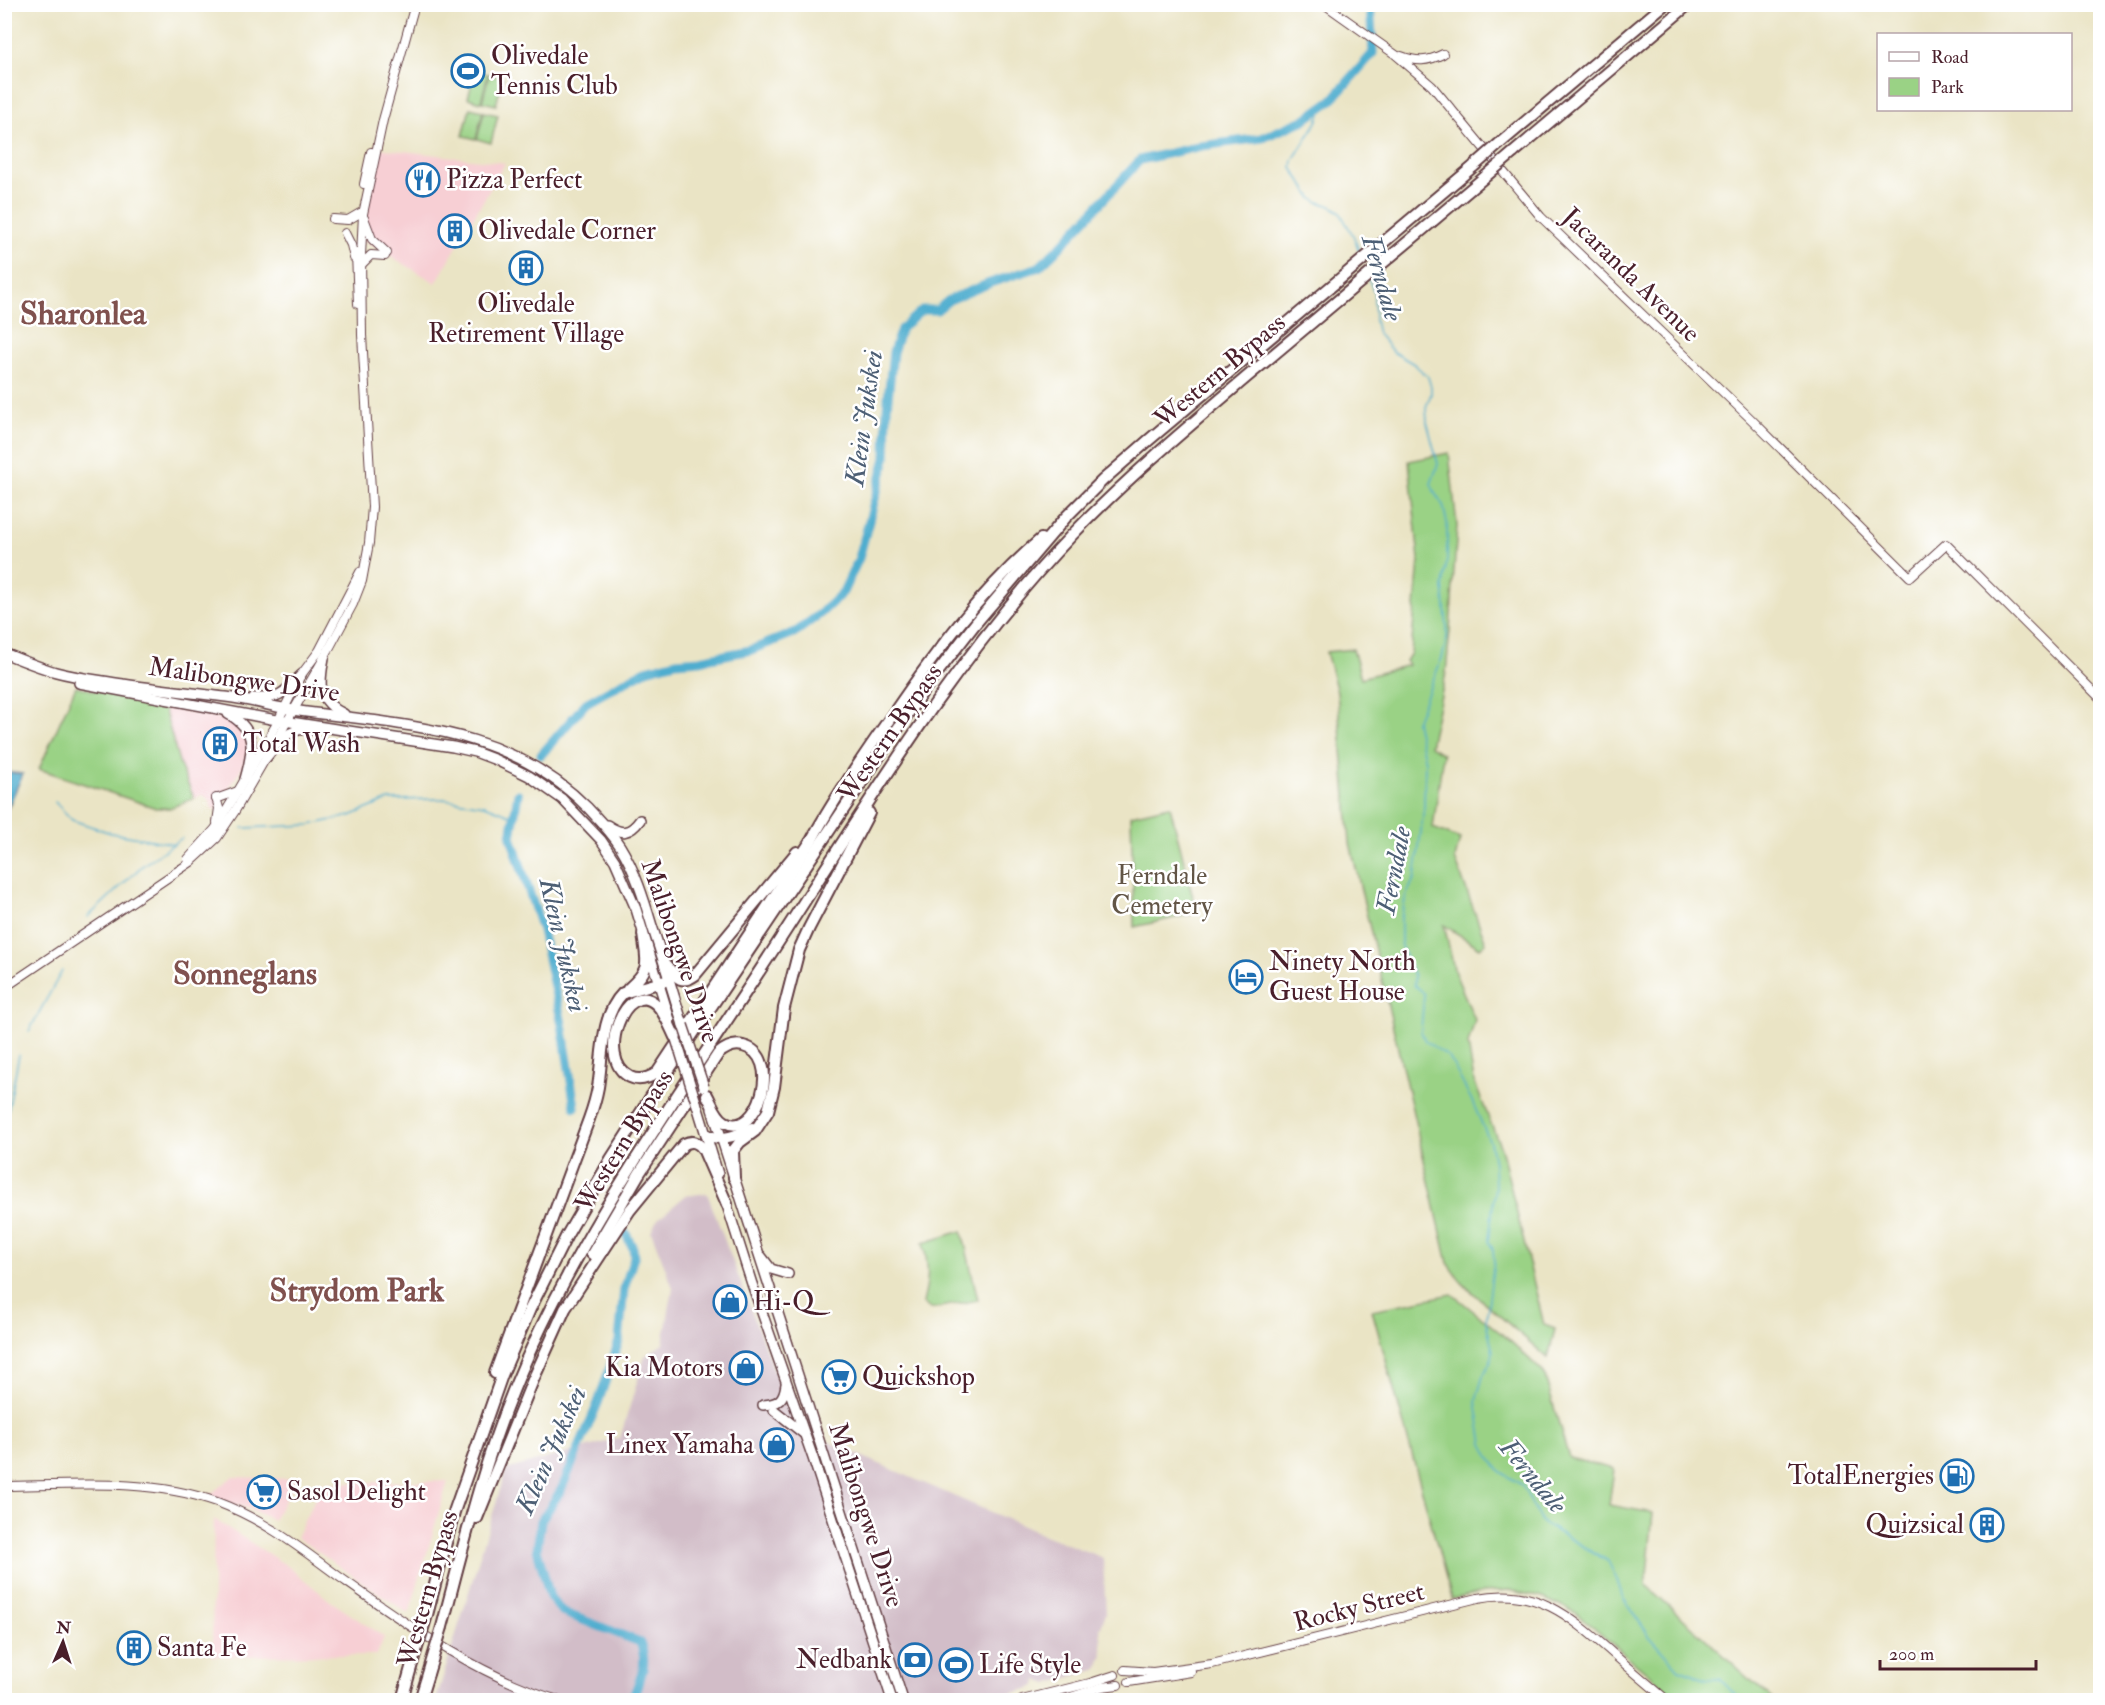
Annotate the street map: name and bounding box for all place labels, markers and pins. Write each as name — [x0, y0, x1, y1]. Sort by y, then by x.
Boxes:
place label: Olivedale Tennis Club — [491, 40, 618, 102]
sports icon: Olivedale Tennis Club — [450, 53, 486, 89]
restaurant icon: Pizza Perfect — [405, 162, 441, 198]
place label: Pizza Perfect — [446, 164, 583, 196]
building icon: Olivedale Corner — [437, 213, 473, 249]
place label: Olivedale Corner — [478, 215, 656, 247]
building icon: Olivedale Retirement Village — [508, 250, 544, 286]
place label: Olivedale Retirement Village — [428, 288, 624, 350]
building icon: Total Wash — [202, 726, 238, 762]
place label: Total Wash — [243, 728, 360, 760]
place label: Ninety North Guest House — [1269, 946, 1416, 1008]
hotel icon: Ninety North Guest House — [1228, 959, 1264, 995]
shop icon: Hi-Q — [712, 1284, 748, 1320]
place label: Hi-Q — [753, 1286, 830, 1318]
shop icon: Kia Motors — [728, 1350, 764, 1386]
place label: Kia Motors — [605, 1352, 723, 1384]
supermarket icon: Quickshop — [821, 1359, 857, 1395]
place label: Quickshop — [862, 1361, 975, 1394]
shop icon: Linex Yamaha — [759, 1427, 795, 1463]
place label: Linex Yamaha — [606, 1429, 754, 1461]
fuel station icon: TotalEnergies — [1939, 1458, 1975, 1494]
place label: TotalEnergies — [1788, 1460, 1934, 1492]
supermarket icon: Sasol Delight — [246, 1474, 282, 1510]
place label: Sasol Delight — [287, 1476, 426, 1508]
building icon: Quizsical — [1969, 1507, 2005, 1543]
place label: Quizsical — [1866, 1509, 1964, 1541]
building icon: Santa Fe — [116, 1630, 152, 1666]
place label: Santa Fe — [157, 1632, 247, 1664]
bank icon: Nedbank — [897, 1642, 933, 1678]
place label: Nedbank — [796, 1644, 893, 1676]
sports icon: Life Style — [938, 1647, 974, 1683]
place label: Life Style — [979, 1649, 1081, 1681]

